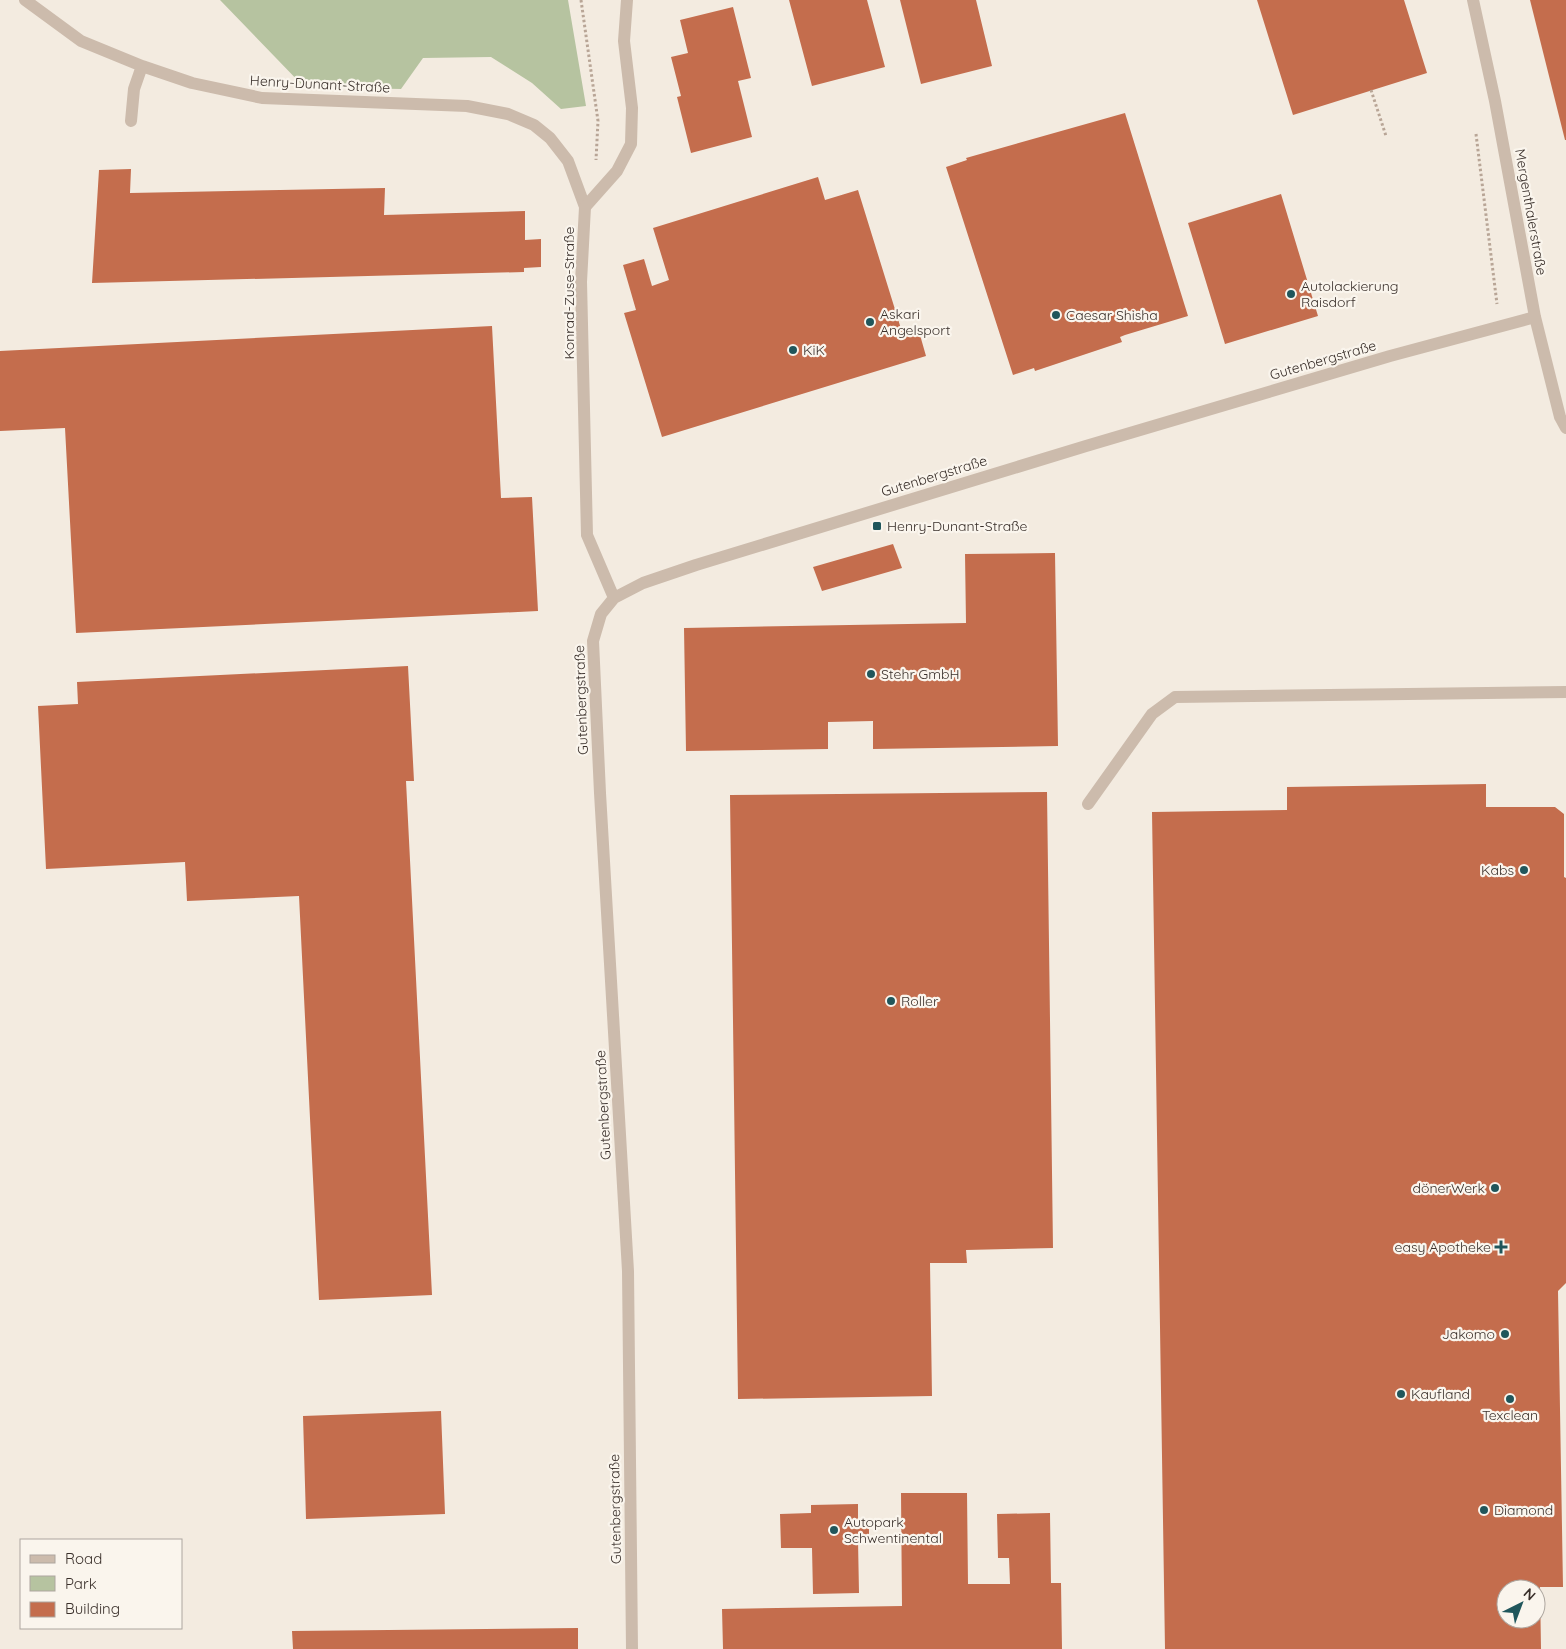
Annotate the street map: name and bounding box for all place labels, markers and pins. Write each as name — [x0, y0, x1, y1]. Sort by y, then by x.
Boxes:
place label: Autolackierung Raisdorf — [1301, 277, 1399, 311]
marker: Autolackierung Raisdorf — [1285, 288, 1297, 300]
place label: Askari Angelsport — [880, 305, 951, 339]
place label: Caesar Shisha — [1066, 306, 1158, 324]
marker: Caesar Shisha — [1050, 309, 1062, 321]
marker: Askari Angelsport — [864, 316, 876, 328]
place label: KiK — [803, 341, 825, 359]
marker: KiK — [787, 344, 799, 356]
place label: Henry-Dunant-Straße — [887, 517, 1028, 535]
marker: Henry-Dunant-Straße — [871, 520, 883, 532]
place label: Stehr GmbH — [881, 665, 960, 683]
marker: Stehr GmbH — [865, 668, 877, 680]
place label: Kabs — [1481, 861, 1514, 879]
marker: Kabs — [1518, 864, 1530, 876]
place label: Roller — [901, 992, 939, 1010]
marker: Roller — [885, 995, 897, 1007]
place label: dönerWerk — [1413, 1179, 1485, 1197]
marker: dönerWerk — [1489, 1182, 1501, 1194]
place label: easy Apotheke — [1395, 1238, 1491, 1256]
marker: easy Apotheke — [1495, 1241, 1507, 1253]
place label: Jakomo — [1442, 1325, 1495, 1343]
marker: Jakomo — [1499, 1328, 1511, 1340]
place label: Kaufland — [1411, 1385, 1470, 1403]
marker: Kaufland — [1395, 1388, 1407, 1400]
marker: Texclean — [1504, 1393, 1516, 1405]
place label: Texclean — [1482, 1406, 1538, 1424]
place label: Diamond — [1494, 1501, 1553, 1519]
marker: Diamond — [1478, 1504, 1490, 1516]
place label: Autopark Schwentinental — [844, 1513, 942, 1547]
marker: Autopark Schwentinental — [828, 1524, 840, 1536]

